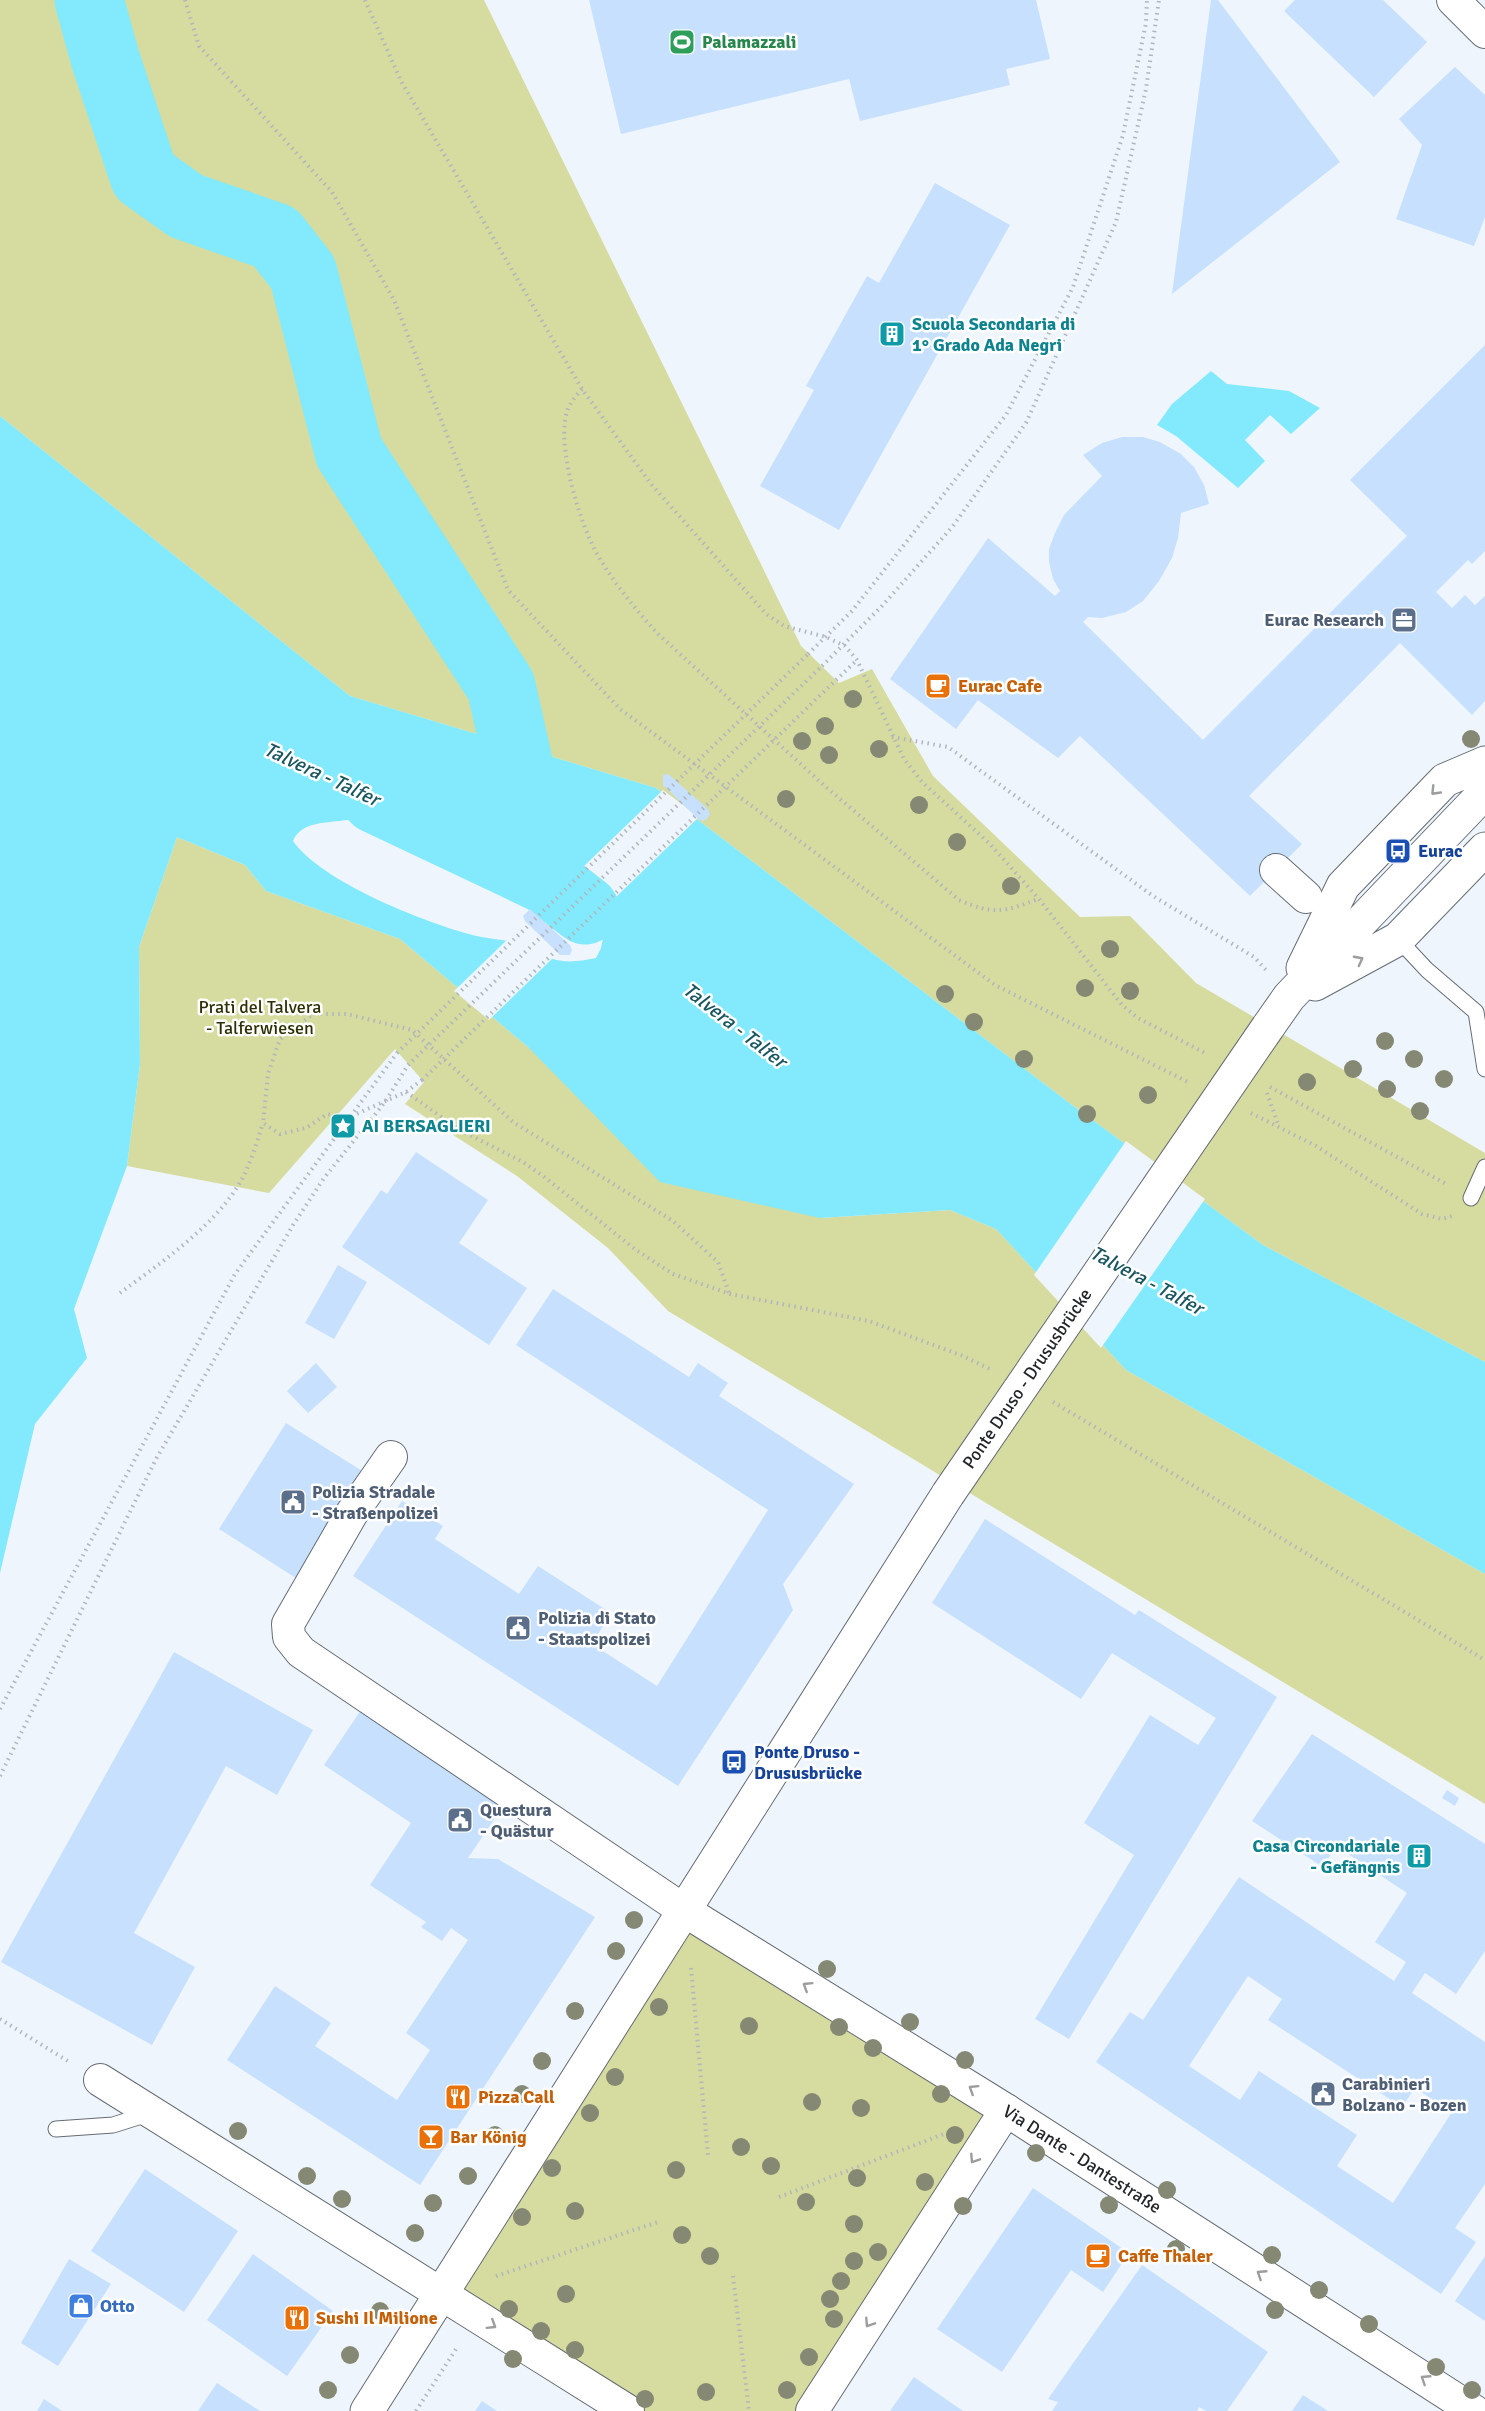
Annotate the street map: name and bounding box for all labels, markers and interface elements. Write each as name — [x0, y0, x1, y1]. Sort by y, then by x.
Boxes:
sports icon: Palamazzali — [667, 27, 697, 57]
place label: Palamazzali — [702, 31, 796, 53]
place label: Scuola Secondaria di 1° Grado Ada Negri — [912, 313, 1075, 356]
building icon: Scuola Secondaria di 1° Grado Ada Negri — [877, 319, 907, 349]
office icon: Eurac Research — [1389, 605, 1419, 635]
place label: Eurac Research — [1264, 609, 1384, 631]
cafe icon: Eurac Cafe — [923, 671, 953, 701]
place label: Eurac Cafe — [958, 675, 1042, 697]
water label: Talvera - Talfer — [260, 737, 386, 813]
one-way arrow — [1431, 784, 1442, 795]
bus stop icon: Eurac — [1383, 836, 1413, 866]
place label: Eurac — [1418, 840, 1463, 862]
one-way arrow — [1353, 956, 1364, 967]
water label: Talvera - Talfer — [678, 977, 793, 1075]
park label: Prati del Talvera - Talferwiesen — [199, 996, 321, 1039]
place icon: AI BERSAGLIERI — [328, 1111, 358, 1141]
place label: AI BERSAGLIERI — [362, 1115, 491, 1137]
water label: Talvera - Talfer — [1086, 1240, 1210, 1322]
street label: Ponte Druso - Drususbrücke — [958, 1284, 1097, 1473]
place label: Polizia Stradale - Straßenpolizei — [312, 1481, 438, 1524]
public building icon: Polizia Stradale - Straßenpolizei — [278, 1487, 308, 1517]
place label: Polizia di Stato - Staatspolizei — [538, 1607, 656, 1650]
public building icon: Polizia di Stato - Staatspolizei — [503, 1613, 533, 1643]
place label: Ponte Druso - Drususbrücke — [754, 1741, 862, 1784]
bus stop icon: Ponte Druso - Drususbrücke — [719, 1747, 749, 1777]
place label: Questura - Quästur — [480, 1799, 554, 1842]
public building icon: Questura - Quästur — [445, 1805, 475, 1835]
place label: Casa Circondariale - Gefängnis — [1252, 1835, 1400, 1878]
building icon: Casa Circondariale - Gefängnis — [1404, 1841, 1434, 1871]
one-way arrow — [803, 1982, 813, 1994]
place label: Carabinieri Bolzano - Bozen — [1342, 2073, 1467, 2116]
public building icon: Carabinieri Bolzano - Bozen — [1308, 2079, 1338, 2109]
restaurant icon: Pizza Call — [443, 2082, 473, 2112]
one-way arrow — [969, 2085, 979, 2097]
place label: Pizza Call — [478, 2086, 555, 2108]
street label: Via Dante - Dantestraße — [999, 2100, 1165, 2218]
bar icon: Bar König — [416, 2122, 446, 2152]
place label: Bar König — [450, 2126, 527, 2148]
one-way arrow — [970, 2153, 982, 2163]
cafe icon: Caffe Thaler — [1083, 2241, 1113, 2271]
place label: Caffe Thaler — [1118, 2245, 1214, 2267]
one-way arrow — [1257, 2269, 1267, 2281]
shop icon: Otto — [66, 2291, 96, 2321]
place label: Otto — [100, 2295, 135, 2317]
restaurant icon: Sushi Il Milione — [282, 2303, 312, 2333]
place label: Sushi Il Milione — [316, 2307, 438, 2329]
one-way arrow — [486, 2317, 496, 2329]
one-way arrow — [864, 2317, 876, 2327]
one-way arrow — [1421, 2375, 1431, 2387]

